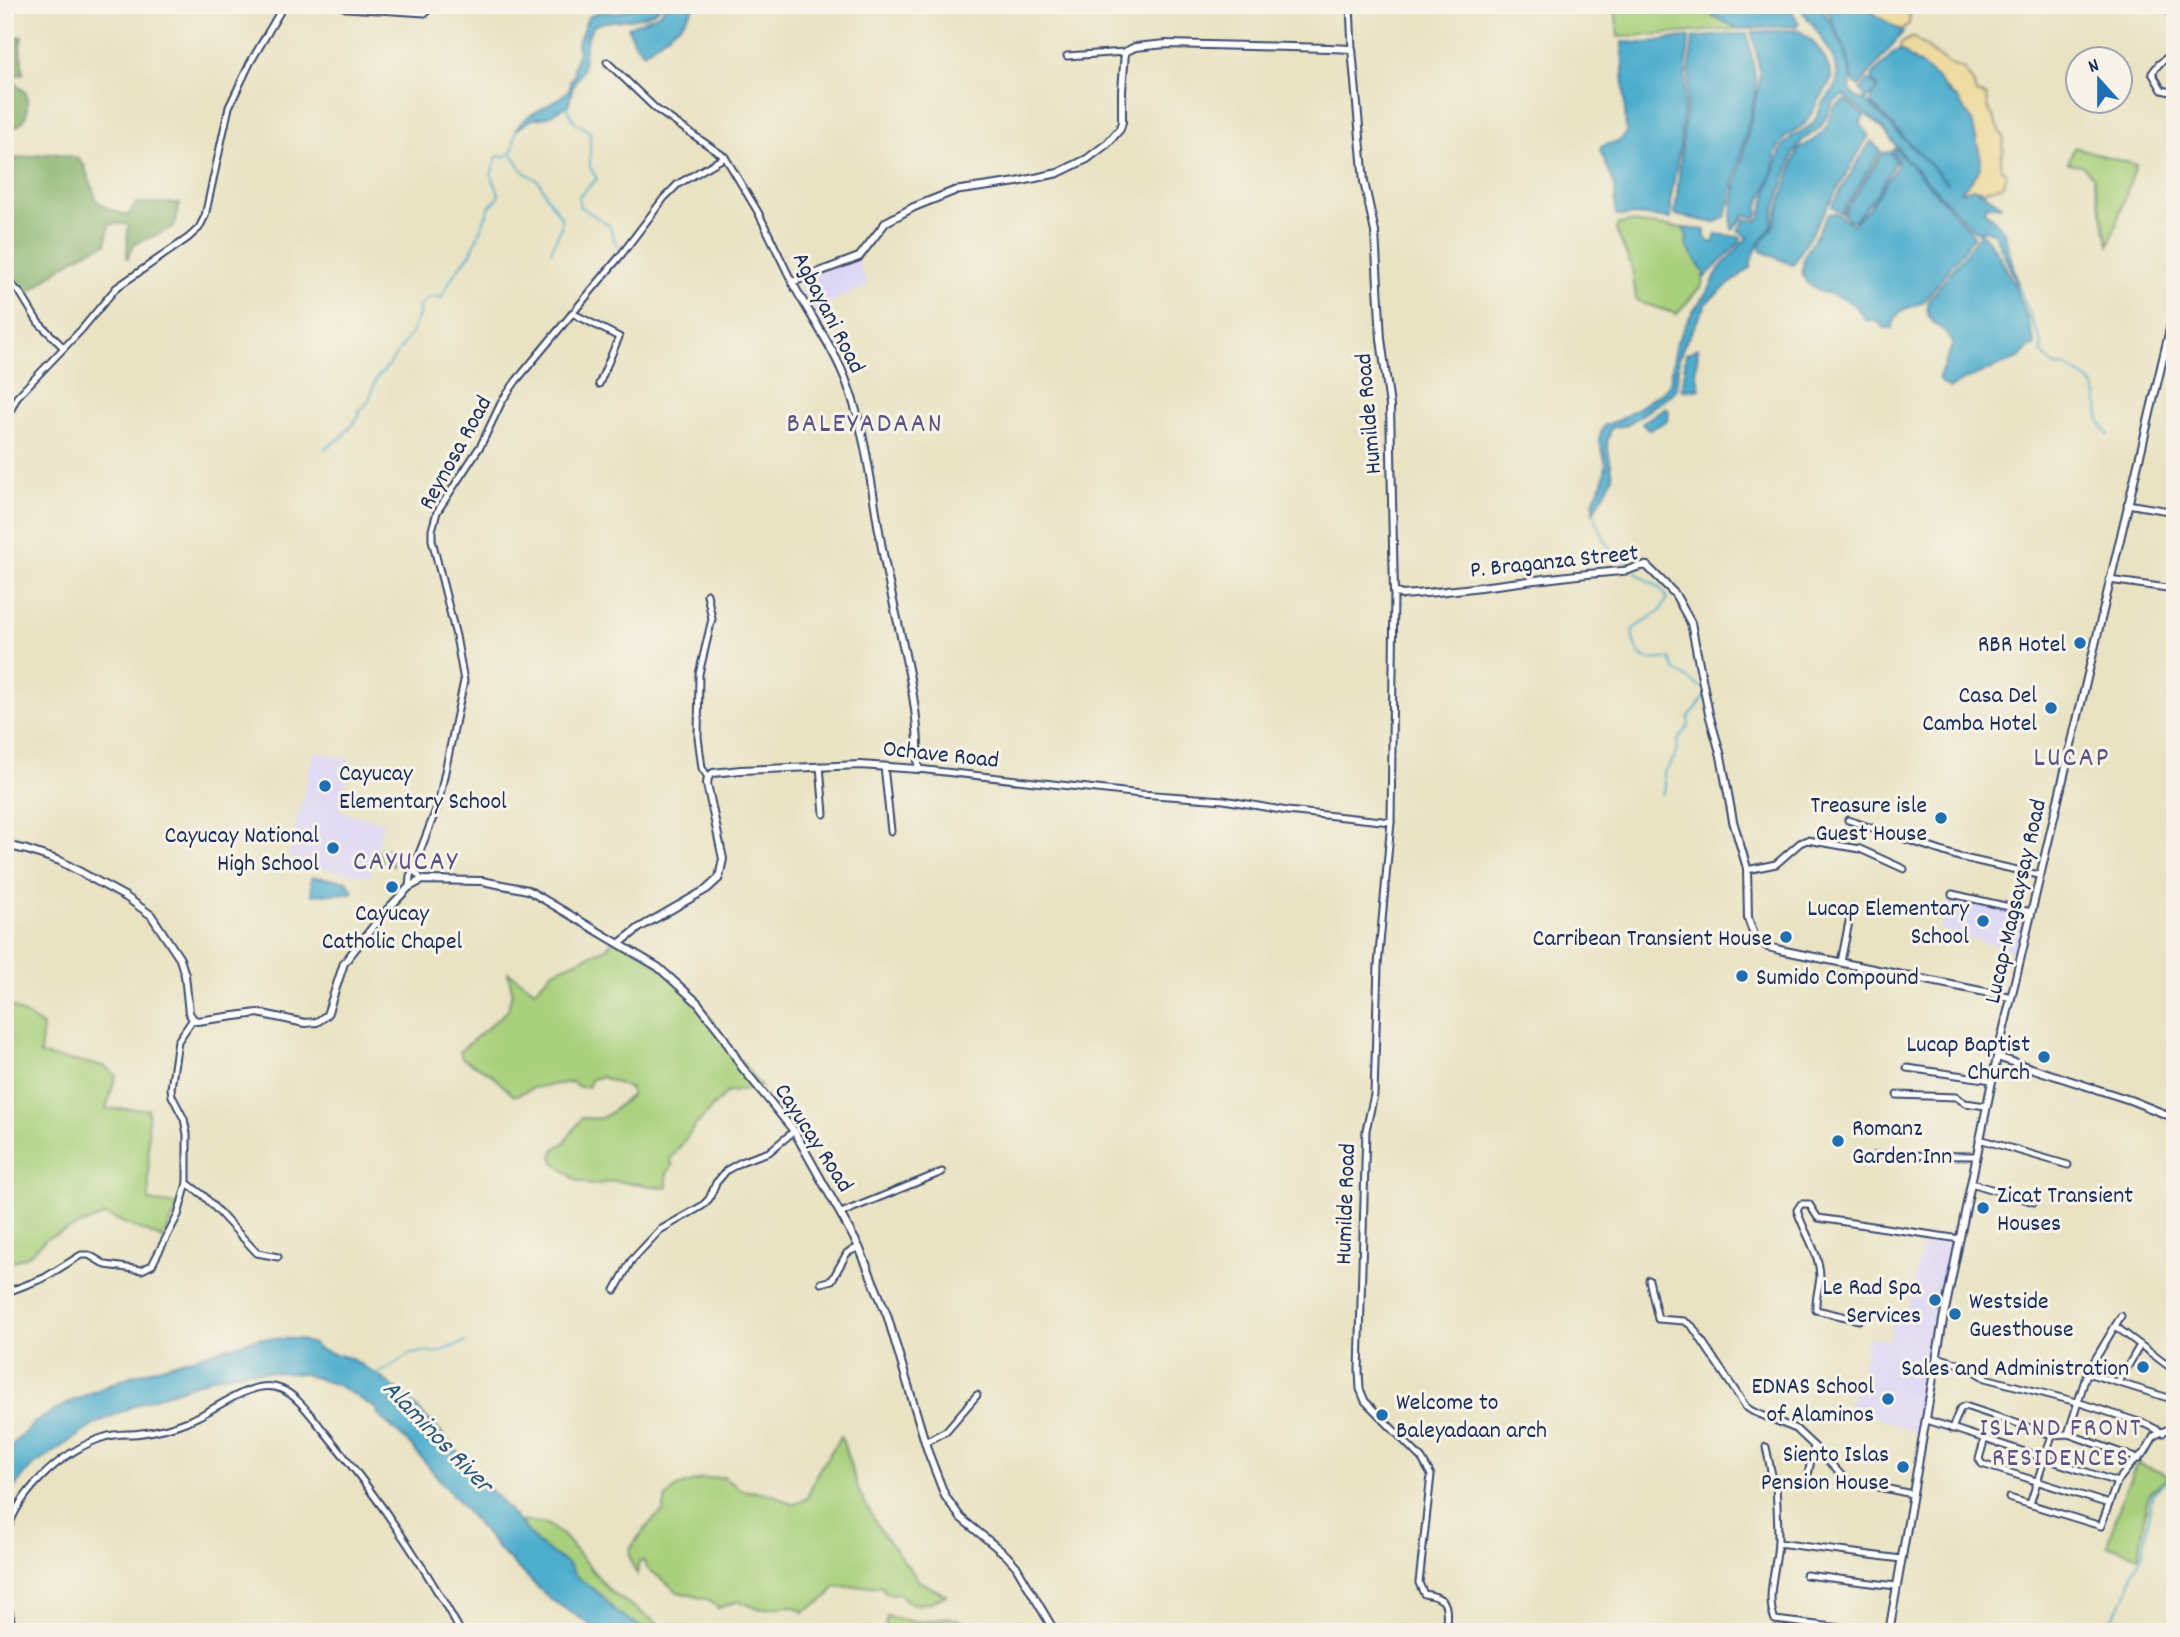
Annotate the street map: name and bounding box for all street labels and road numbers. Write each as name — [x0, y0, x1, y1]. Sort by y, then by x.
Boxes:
street label: Agbayani Road — [782, 247, 872, 380]
street label: Humilde Road — [1348, 352, 1392, 476]
street label: Reynosa Road — [411, 390, 502, 517]
street label: P. Braganza Street — [1469, 537, 1640, 589]
street label: Ochave Road — [881, 733, 1000, 779]
street label: Lucap-Magsaysay Road — [1977, 796, 2057, 1007]
street label: Cayucay Road — [764, 1077, 861, 1200]
street label: Humilde Road — [1328, 1143, 1366, 1265]

